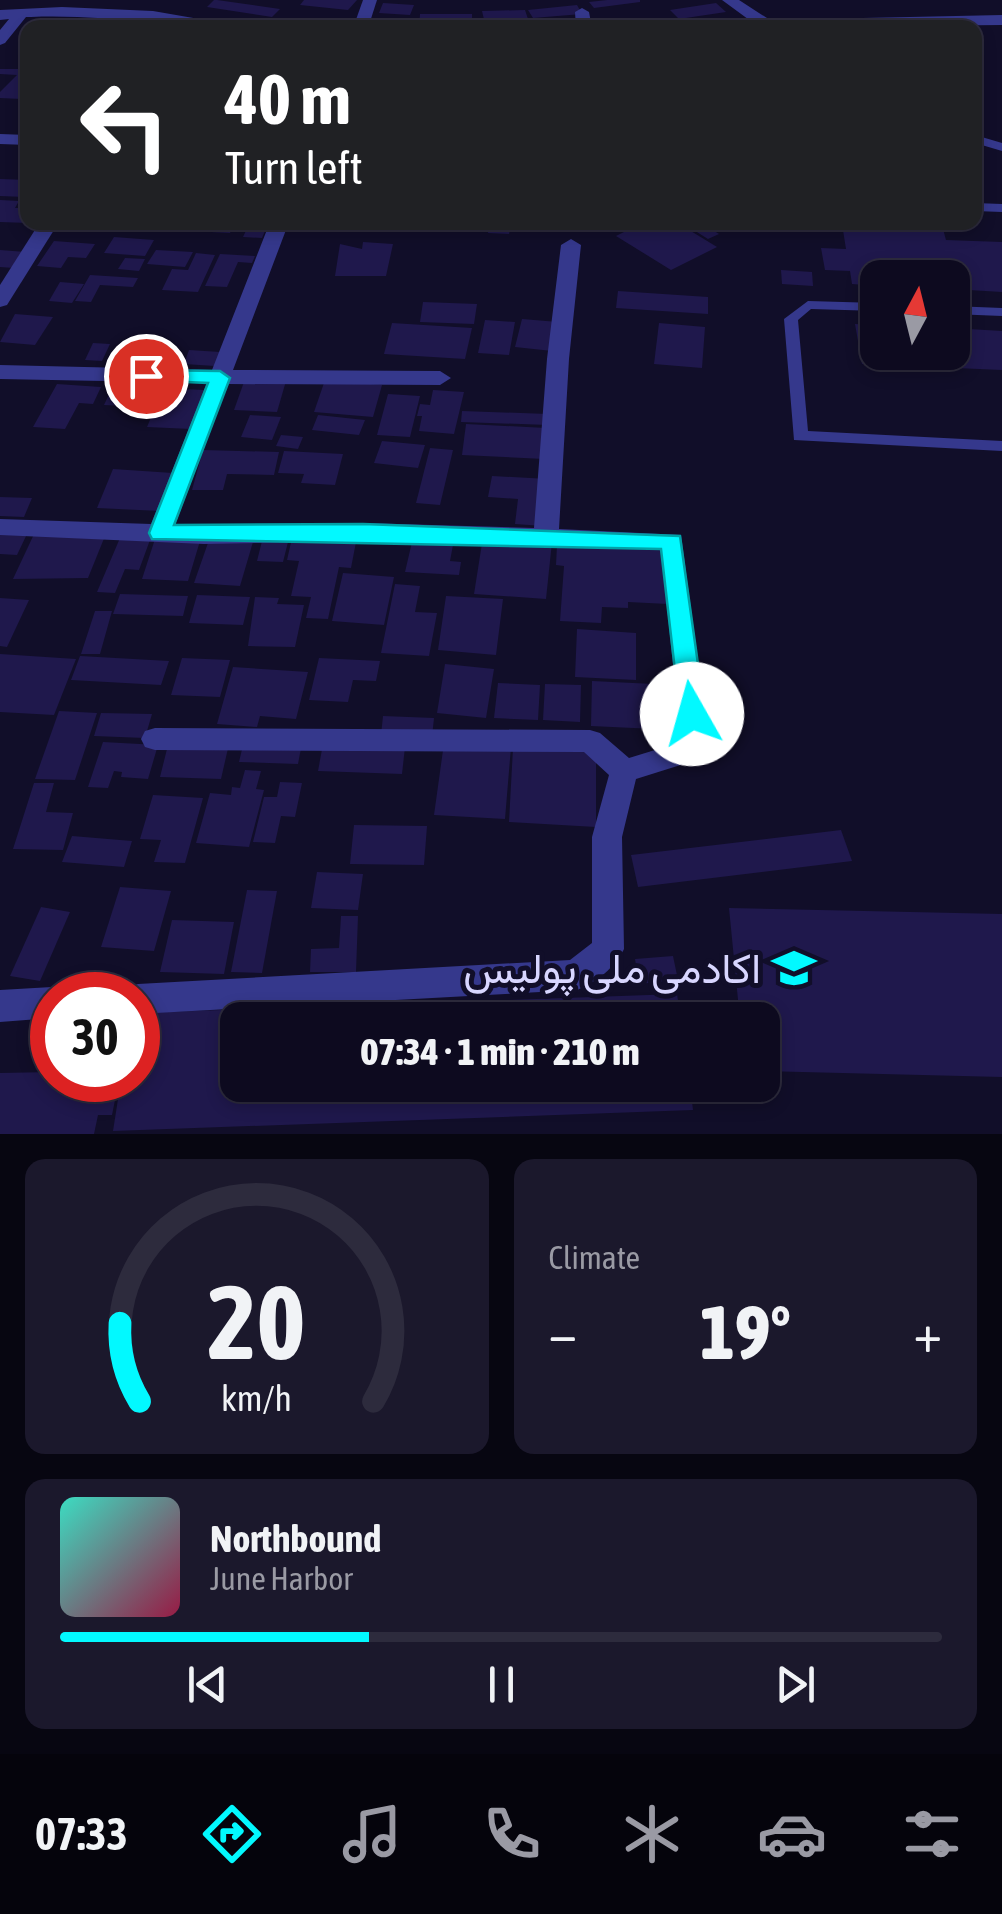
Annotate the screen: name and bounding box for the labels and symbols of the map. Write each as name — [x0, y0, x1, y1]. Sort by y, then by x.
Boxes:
north arrow — [860, 260, 970, 370]
pin — [104, 334, 189, 419]
position arrow — [640, 662, 744, 766]
place label: اکادمی ملی پولیس — [463, 944, 761, 997]
school or university icon: اکادمی ملی پولیس — [770, 944, 818, 992]
speed limit sign: 30 — [30, 972, 160, 1102]

